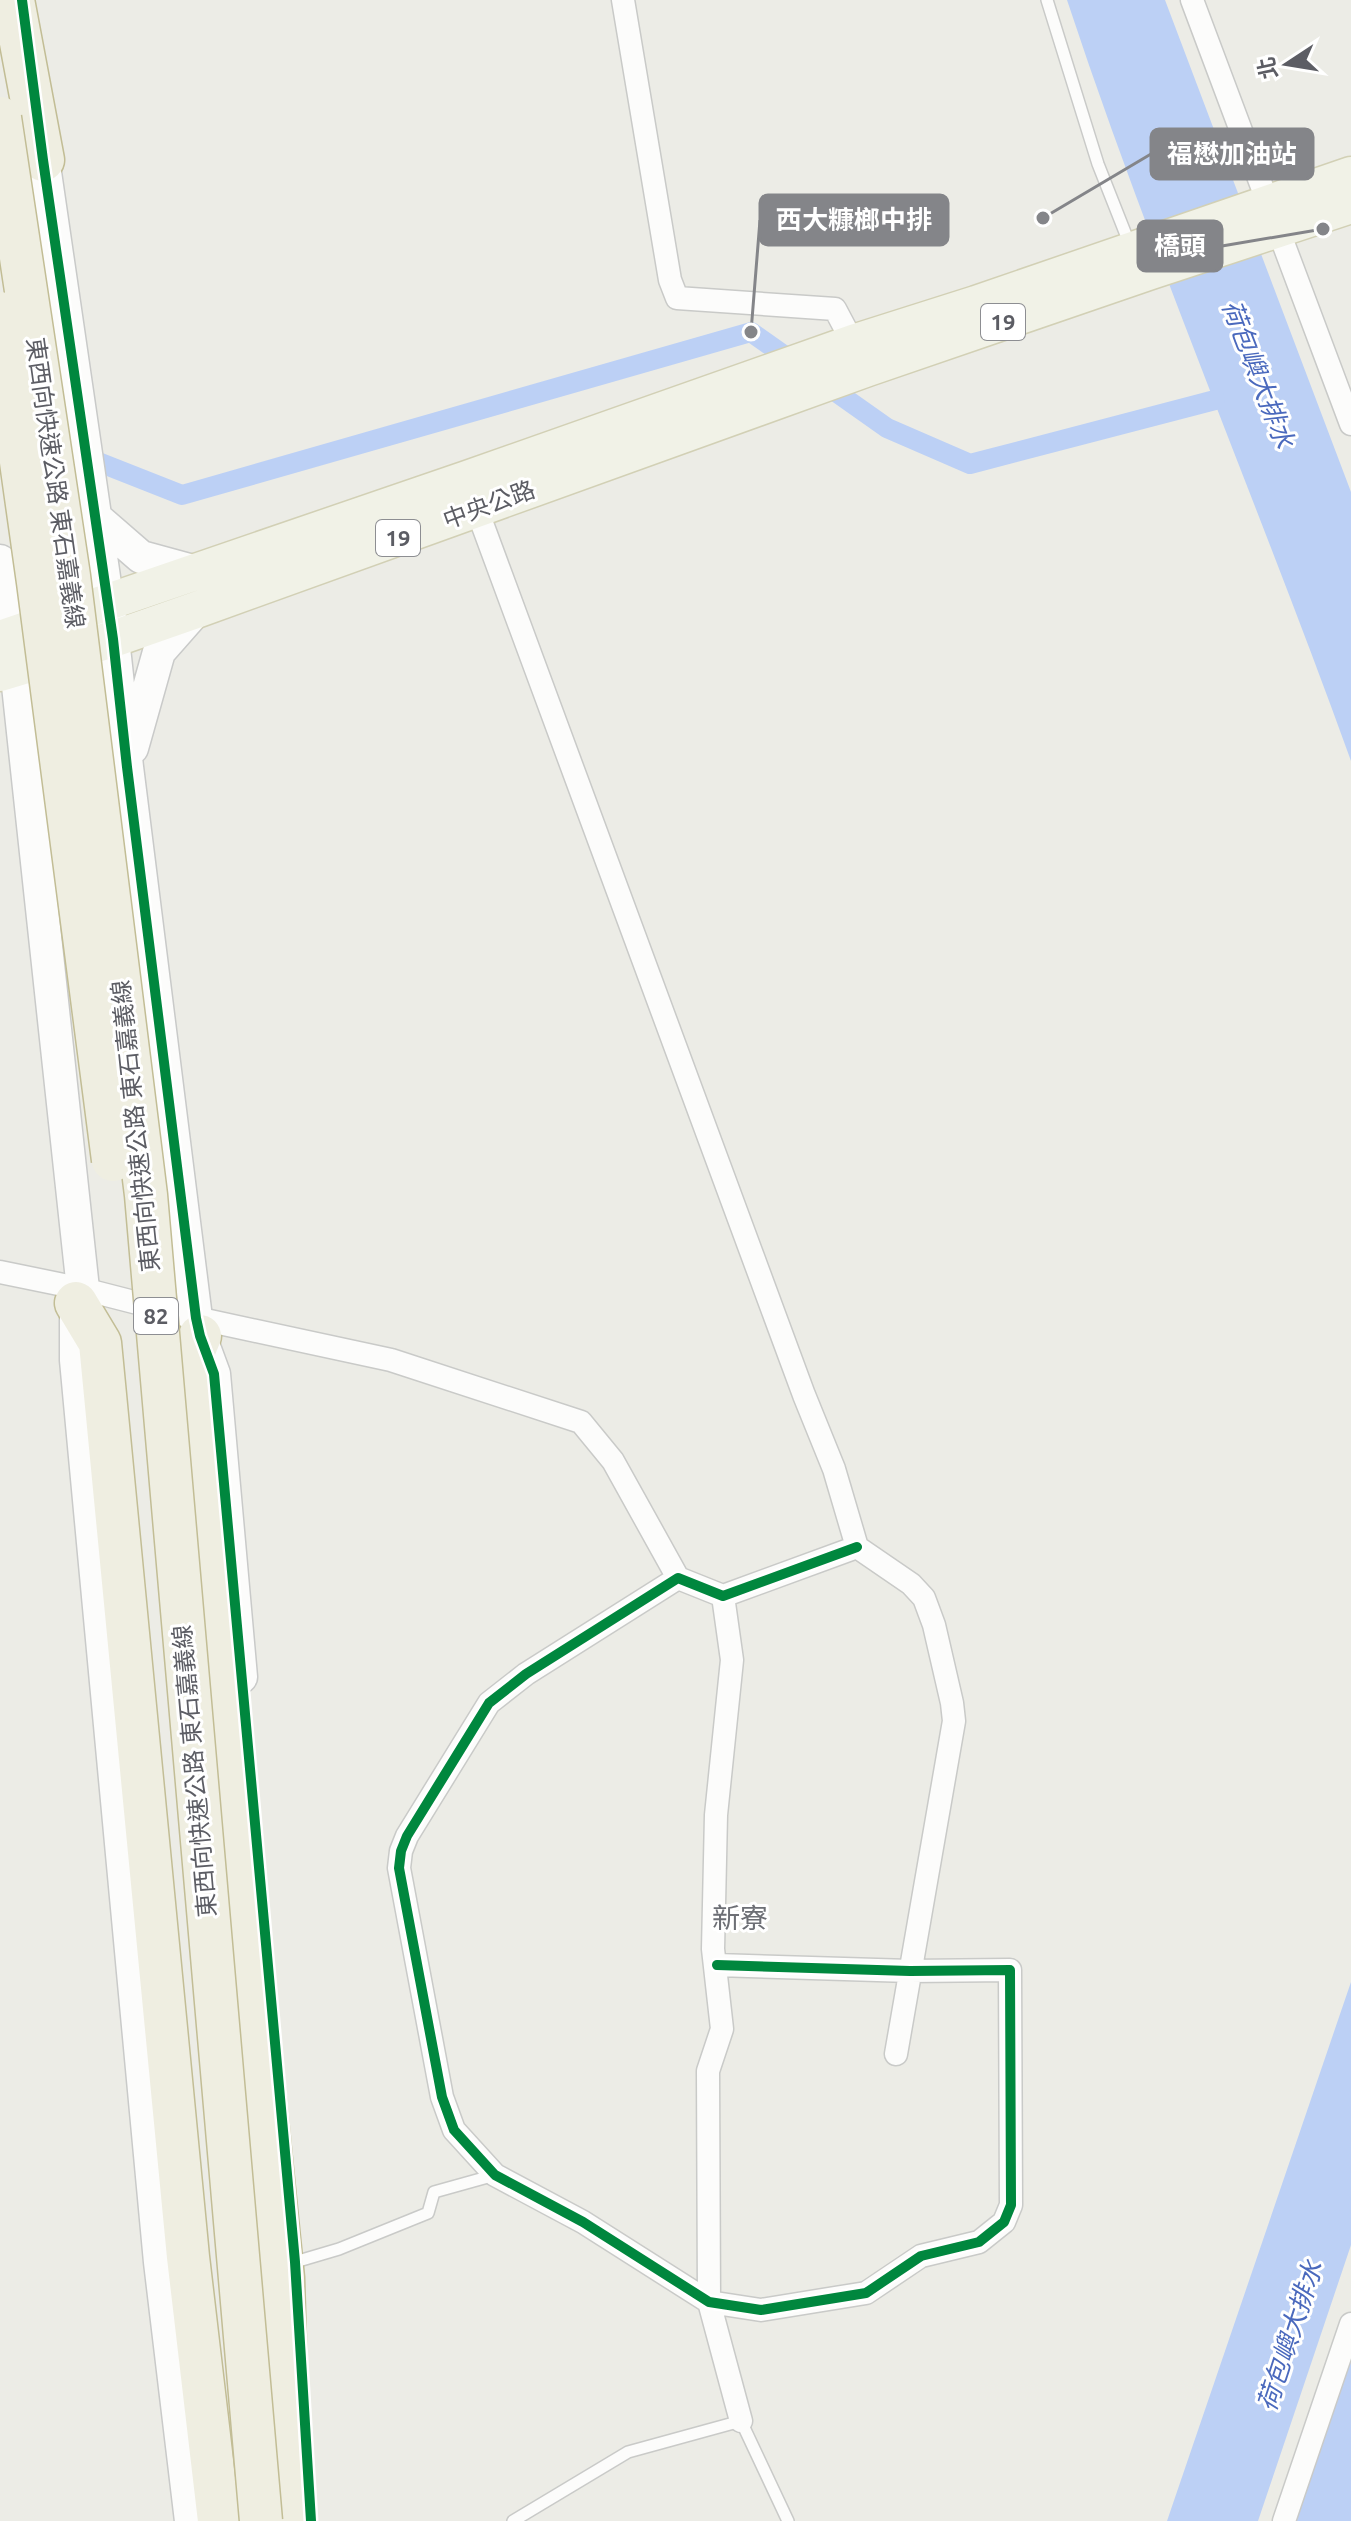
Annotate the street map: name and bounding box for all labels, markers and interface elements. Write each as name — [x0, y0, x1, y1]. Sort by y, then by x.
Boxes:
north arrow — [1247, 24, 1327, 104]
text: 北 — [1252, 55, 1281, 82]
callout: 福懋加油站 — [1151, 129, 1313, 179]
text: 福懋加油站 — [1167, 139, 1297, 168]
callout: 西大糠榔中排 — [760, 195, 948, 245]
text: 西大糠榔中排 — [776, 205, 932, 234]
callout: 橋頭 — [1138, 221, 1222, 271]
text: 橋頭 — [1154, 231, 1206, 260]
water label: 荷包嶼大排水 — [1217, 296, 1300, 453]
road number: 19 — [981, 304, 1025, 340]
street label: 東西向快速公路 東石嘉義線 — [22, 336, 89, 630]
street label: 中央公路 — [439, 475, 539, 534]
road number: 19 — [376, 520, 420, 556]
street label: 東西向快速公路 東石嘉義線 — [107, 979, 164, 1273]
road number: 82 — [134, 1298, 178, 1334]
street label: 東西向快速公路 東石嘉義線 — [168, 1624, 221, 1918]
district label: 新寮 — [712, 1902, 768, 1933]
water label: 荷包嶼大排水 — [1252, 2256, 1328, 2415]

